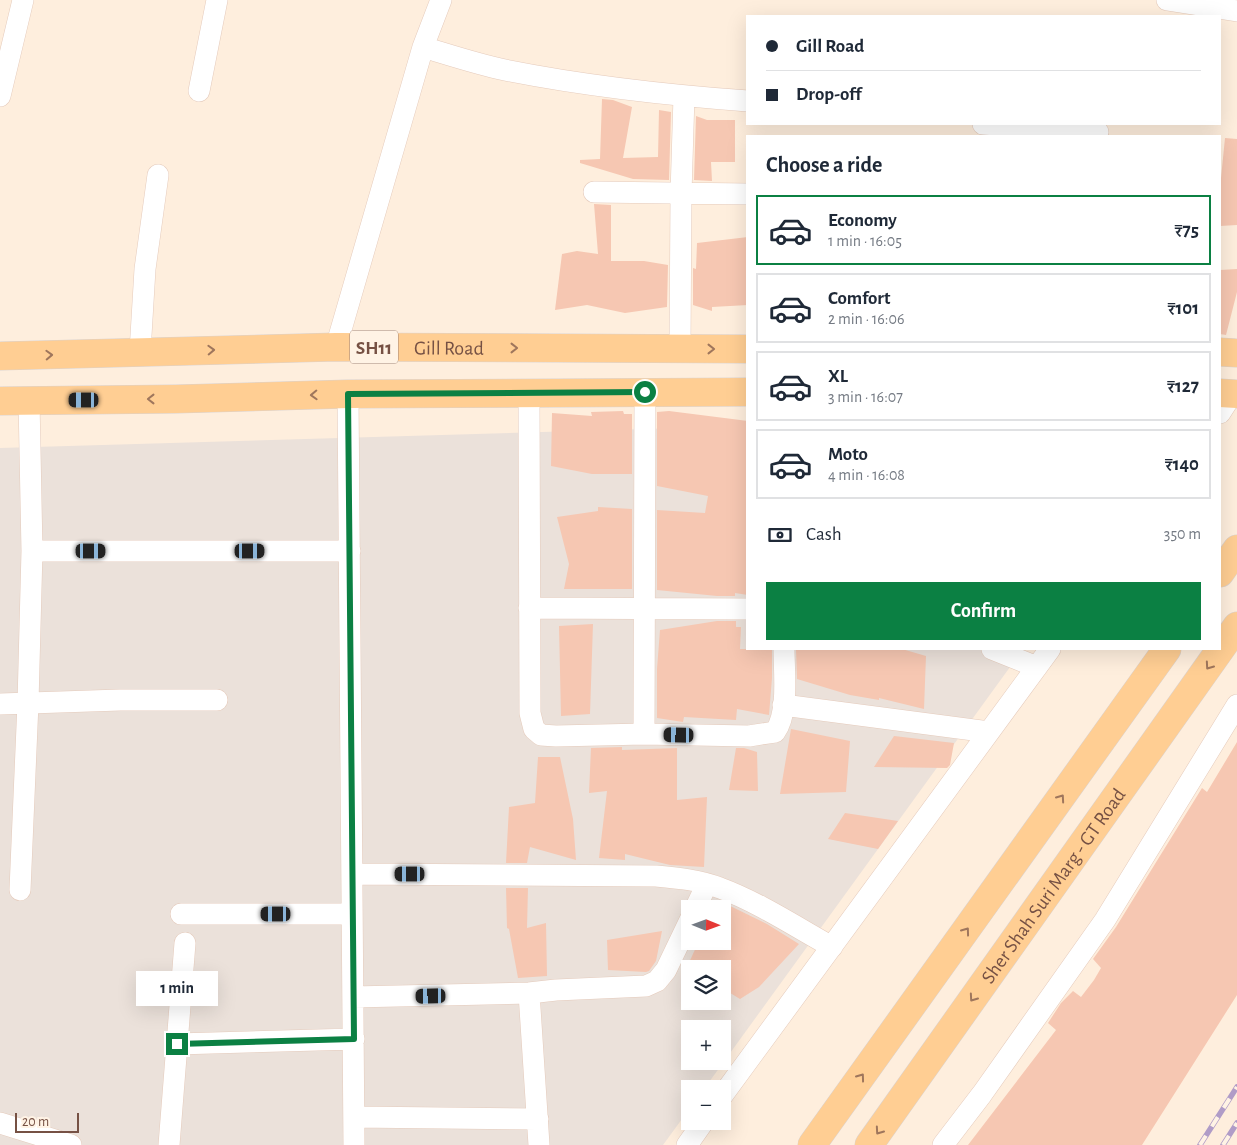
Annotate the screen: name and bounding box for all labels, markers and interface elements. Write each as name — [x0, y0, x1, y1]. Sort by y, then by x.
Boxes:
text: Gill Road — [796, 37, 864, 56]
text: Drop-off — [796, 85, 861, 104]
text: Choose a ride — [766, 154, 882, 176]
icon: car — [768, 208, 813, 253]
text: Economy — [828, 211, 897, 230]
text: ₹75 — [1175, 221, 1199, 240]
text: 1 min · 16:05 — [828, 233, 902, 249]
icon: car — [768, 286, 813, 331]
text: Comfort — [828, 289, 890, 308]
text: ₹101 — [1167, 299, 1199, 318]
text: 2 min · 16:06 — [828, 311, 904, 327]
road number: SH11 — [350, 331, 398, 364]
street label: Gill Road — [414, 338, 484, 359]
one-way arrow — [510, 343, 518, 353]
one-way arrow — [708, 344, 715, 354]
one-way arrow — [208, 345, 215, 355]
one-way arrow — [45, 349, 53, 360]
icon: car — [768, 364, 813, 409]
text: XL — [828, 367, 848, 386]
text: ₹127 — [1167, 377, 1199, 396]
route start — [634, 381, 656, 403]
text: 3 min · 16:07 — [828, 389, 903, 405]
one-way arrow — [310, 390, 318, 400]
car — [69, 393, 99, 408]
one-way arrow — [147, 394, 155, 404]
icon: car — [768, 442, 813, 487]
text: Moto — [828, 445, 868, 464]
text: ₹140 — [1165, 455, 1199, 474]
text: 4 min · 16:08 — [828, 467, 905, 483]
icon: cash — [766, 521, 794, 549]
text: Cash — [806, 525, 842, 544]
text: 350 m — [1164, 526, 1201, 542]
car — [76, 544, 106, 559]
car — [235, 544, 265, 559]
button: Confirm — [766, 582, 1201, 640]
one-way arrow — [1206, 660, 1215, 670]
car — [663, 727, 694, 743]
street label: Sher Shah Suri Marg - GT Road — [978, 785, 1130, 987]
one-way arrow — [1055, 795, 1064, 804]
car — [395, 867, 425, 882]
north arrow — [681, 900, 731, 950]
map controls — [681, 900, 731, 1130]
car — [261, 907, 291, 922]
one-way arrow — [960, 927, 969, 937]
button: layers — [681, 960, 731, 1010]
callout: 1 min — [136, 972, 218, 1006]
text: 1 min — [160, 980, 194, 996]
car — [415, 988, 446, 1004]
one-way arrow — [970, 992, 979, 1002]
button: + — [681, 1020, 731, 1070]
route end — [166, 1033, 188, 1055]
one-way arrow — [855, 1073, 864, 1083]
button: − — [681, 1080, 731, 1130]
scale bar — [15, 1110, 79, 1133]
text: 20 m — [22, 1115, 49, 1129]
one-way arrow — [876, 1125, 885, 1134]

